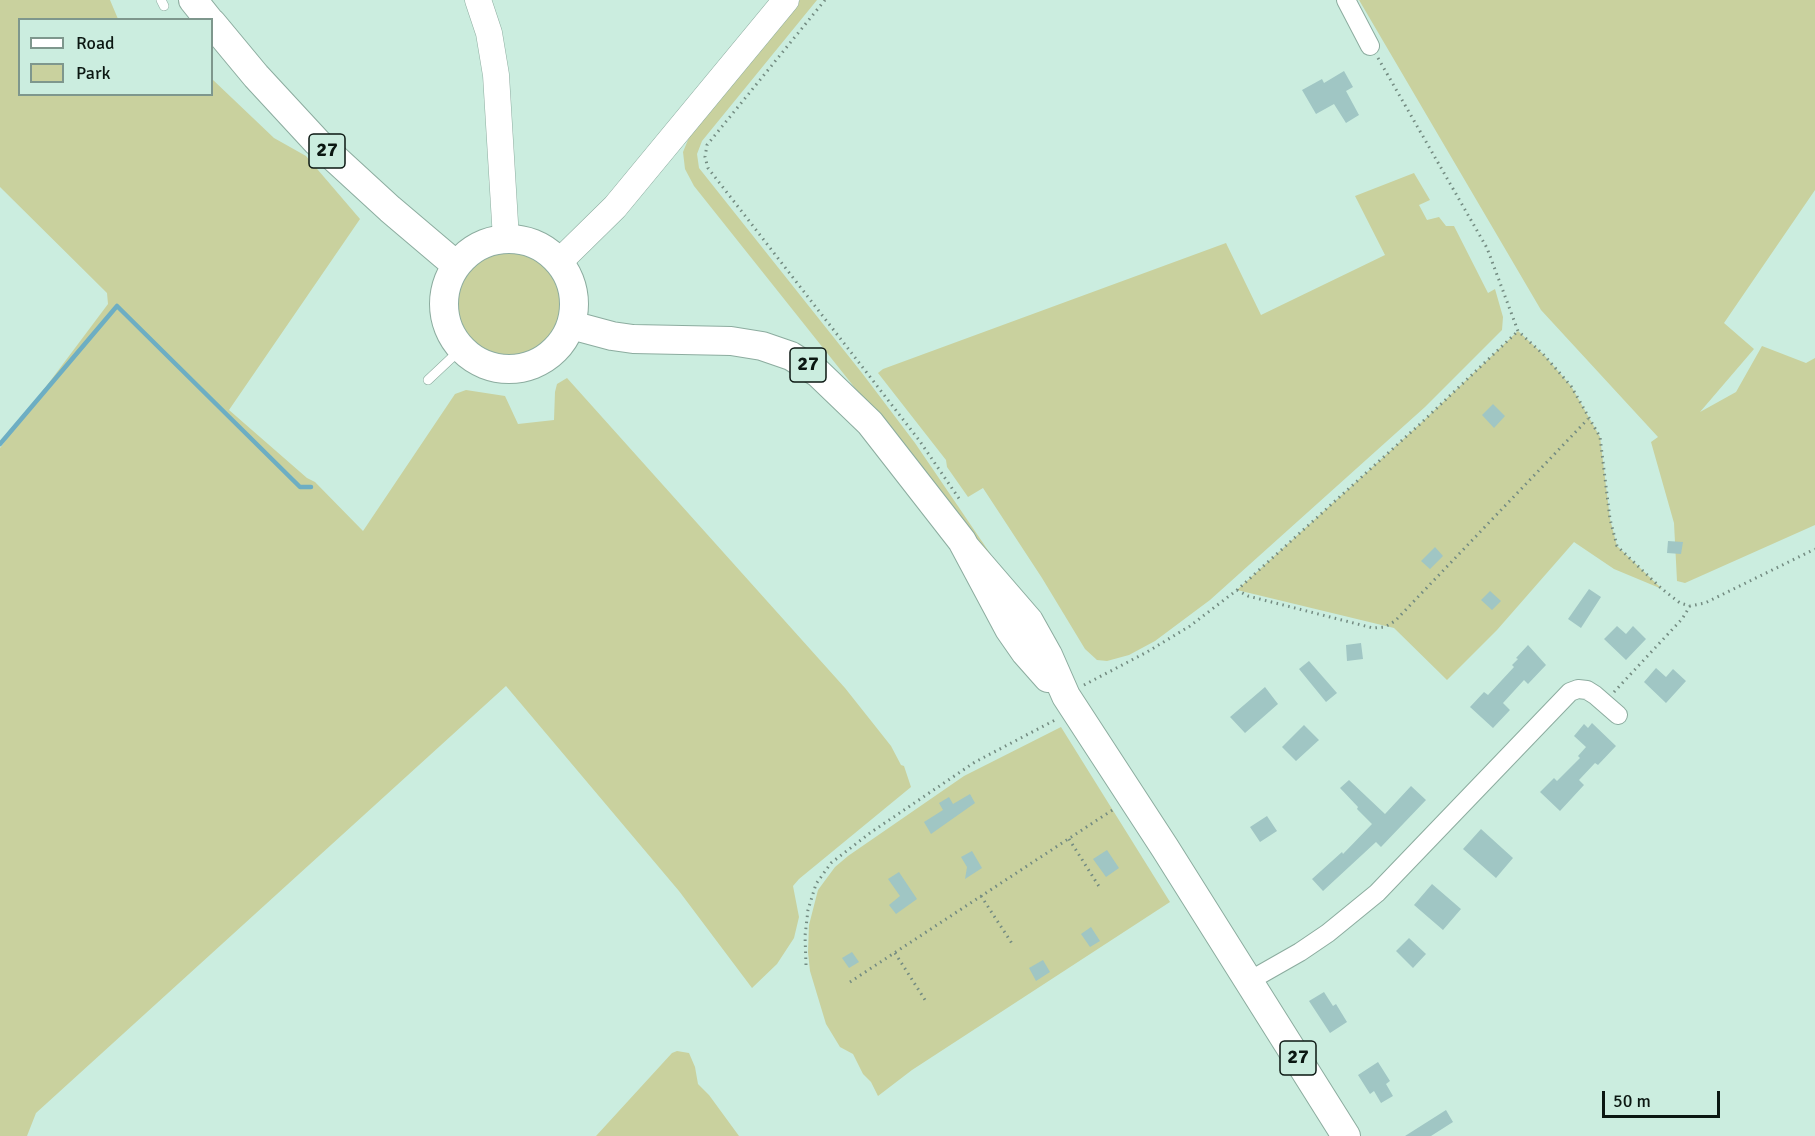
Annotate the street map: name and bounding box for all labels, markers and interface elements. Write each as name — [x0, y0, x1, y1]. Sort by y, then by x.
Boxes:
legend — [18, 18, 213, 96]
text: Road — [76, 32, 115, 54]
text: Park — [76, 62, 111, 84]
road number: 27 — [309, 134, 345, 168]
road number: 27 — [790, 348, 826, 382]
road number: 27 — [1280, 1041, 1316, 1075]
scale bar — [1605, 1079, 1724, 1117]
text: 50 m — [1613, 1090, 1651, 1112]

